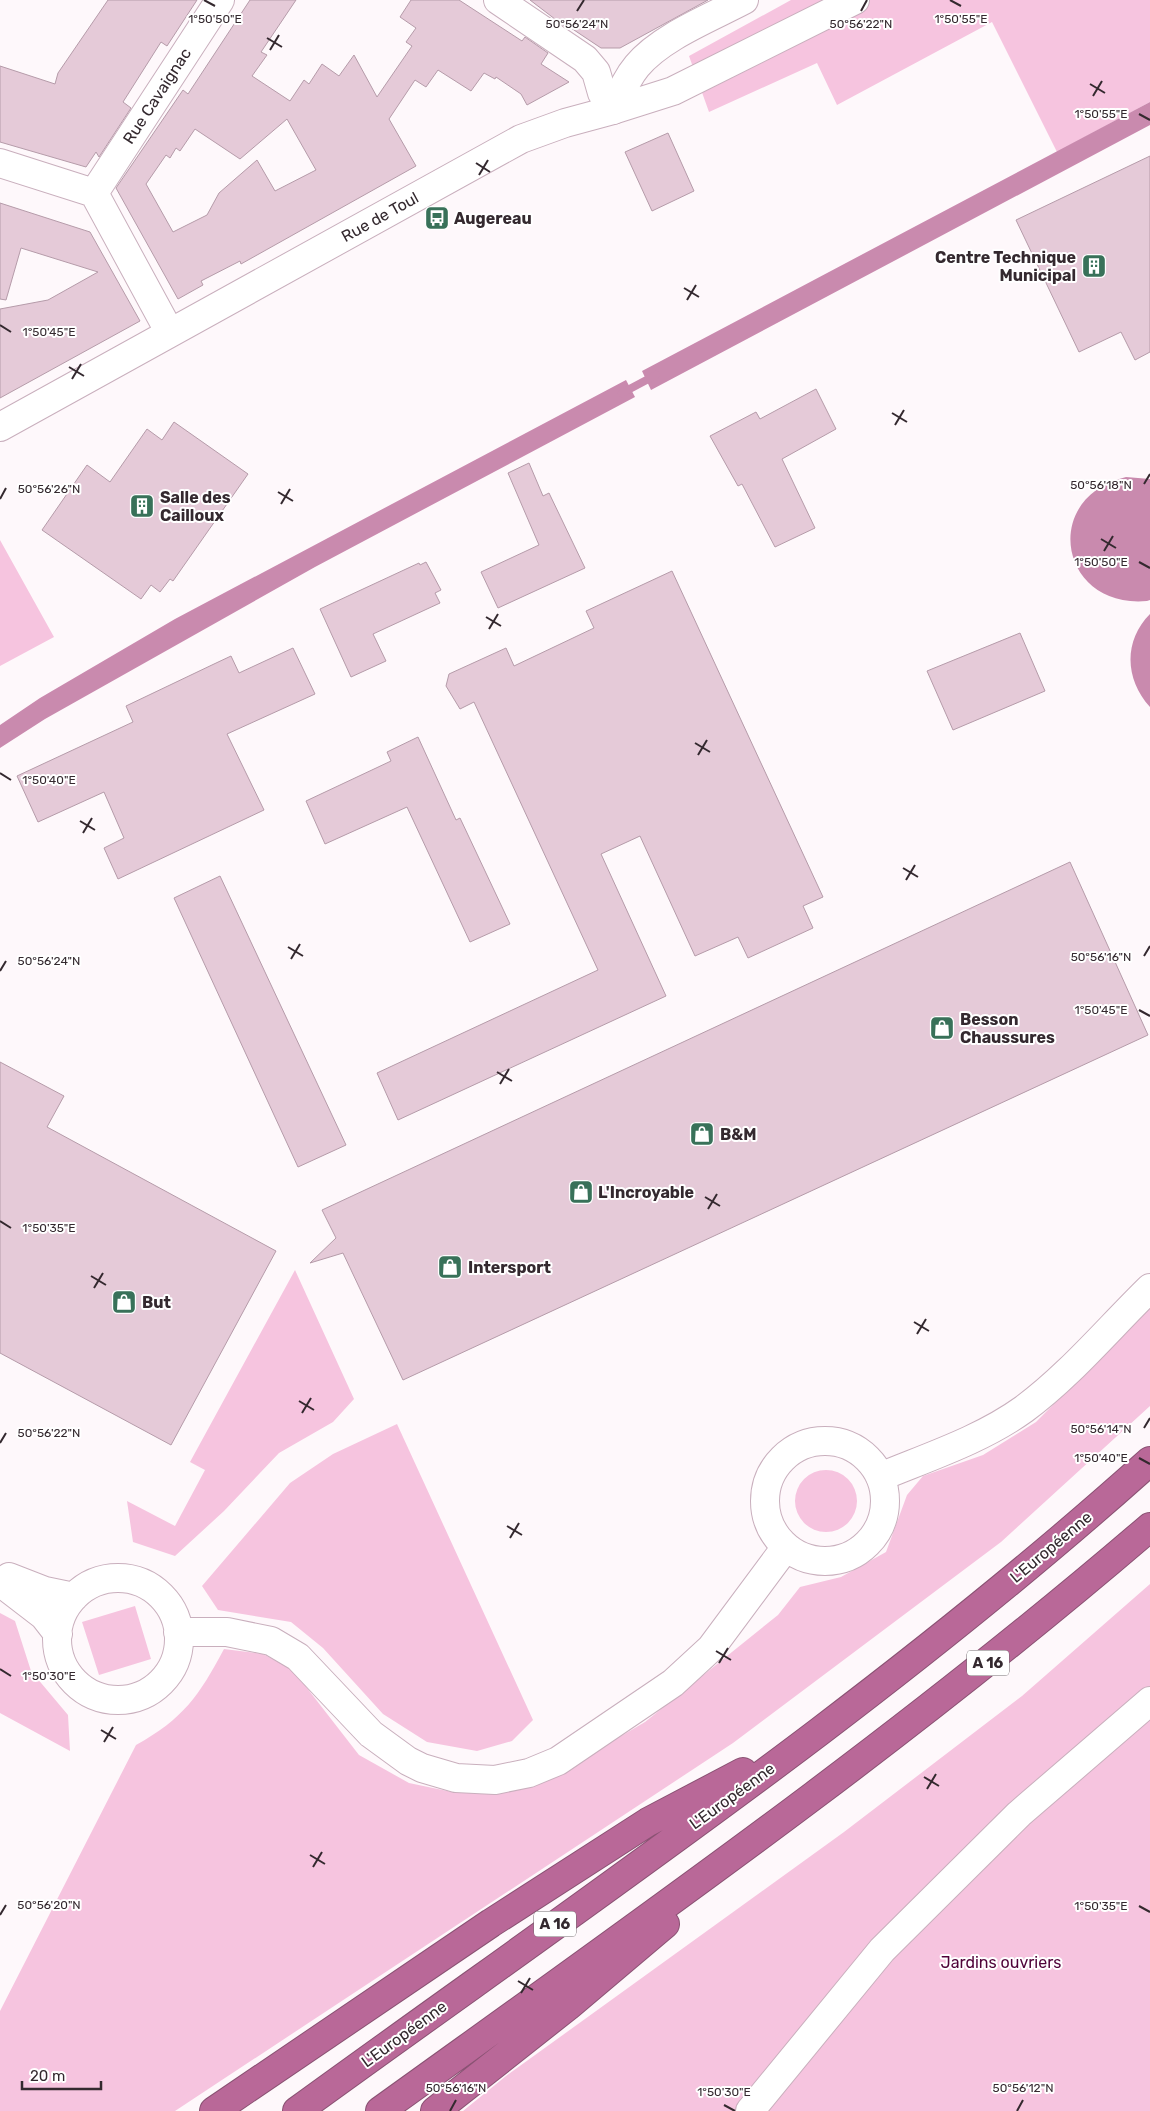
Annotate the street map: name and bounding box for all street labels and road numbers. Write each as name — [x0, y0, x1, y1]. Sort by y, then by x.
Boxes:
street label: Rue Cavaignac — [119, 44, 195, 148]
street label: Rue de Toul — [338, 188, 422, 246]
street label: L'Européenne — [1006, 1507, 1096, 1587]
road number: A 16 — [967, 1650, 1009, 1676]
street label: L'Européenne — [686, 1759, 778, 1833]
road number: A 16 — [534, 1912, 576, 1936]
street label: L'Européenne — [358, 1997, 450, 2071]

